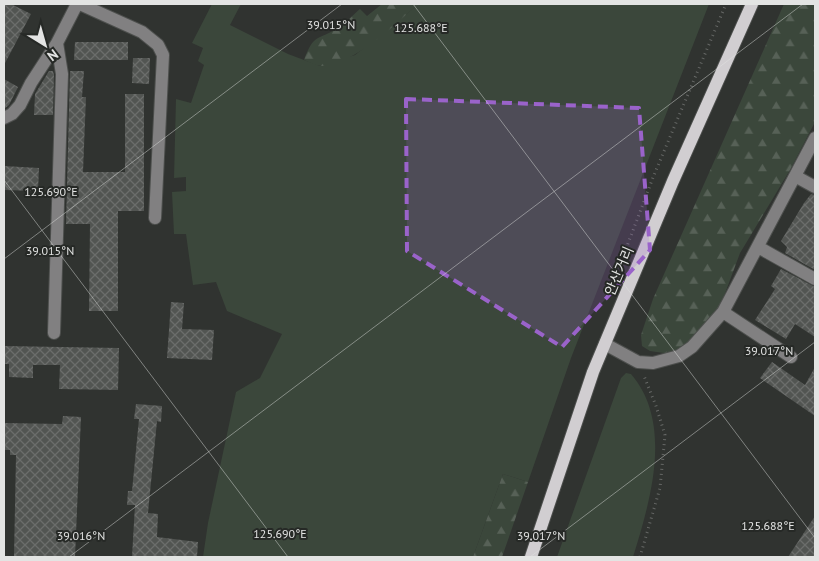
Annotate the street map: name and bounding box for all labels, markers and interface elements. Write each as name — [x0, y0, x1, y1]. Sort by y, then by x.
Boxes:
text: 39.015°N — [307, 17, 355, 32]
north arrow — [20, 20, 70, 70]
text: 125.688°E — [394, 20, 448, 35]
text: N — [44, 45, 62, 65]
text: 125.690°E — [24, 184, 78, 199]
text: 39.015°N — [26, 243, 74, 258]
street label: 안산거리 — [601, 244, 637, 298]
text: 39.017°N — [745, 343, 793, 358]
text: 125.688°E — [741, 518, 795, 533]
text: 125.690°E — [253, 526, 307, 541]
text: 39.016°N — [57, 528, 105, 543]
text: 39.017°N — [517, 528, 565, 543]

